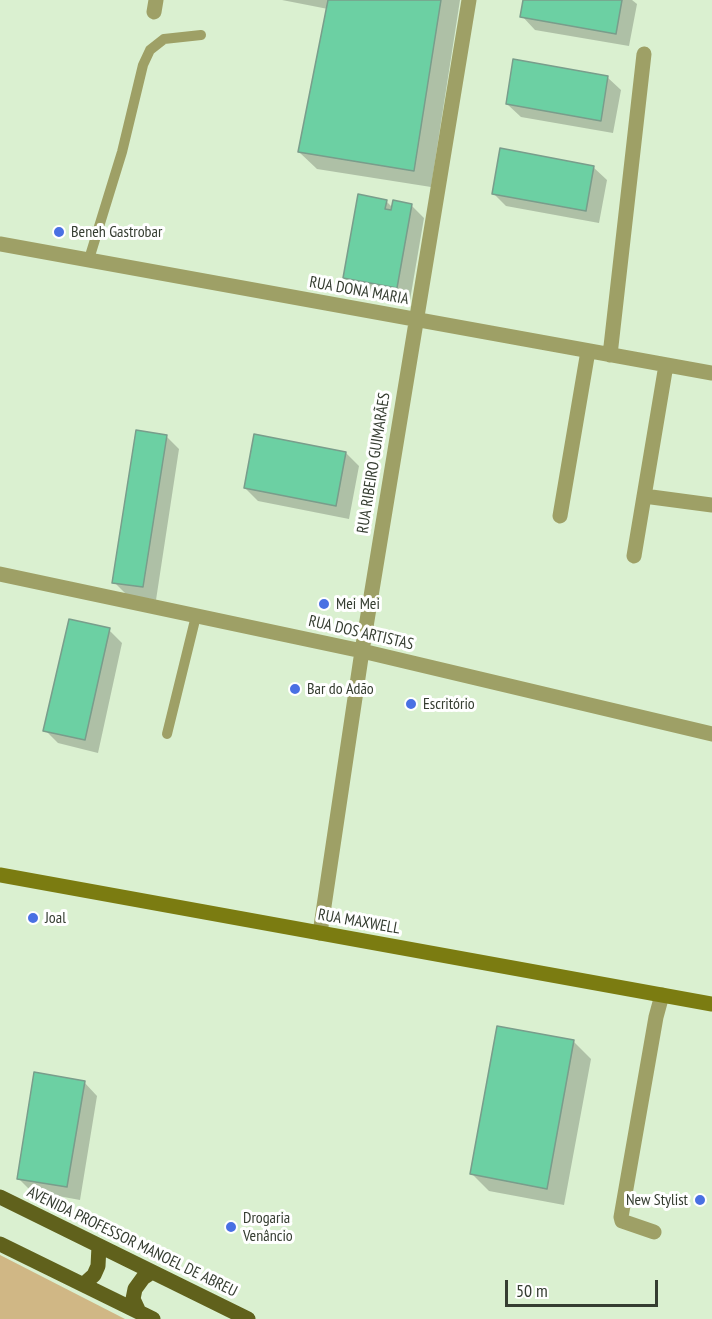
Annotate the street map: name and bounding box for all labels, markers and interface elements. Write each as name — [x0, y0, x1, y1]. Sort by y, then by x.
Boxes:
place label: Beneh Gastrobar — [71, 222, 162, 242]
marker: Beneh Gastrobar — [52, 225, 66, 239]
street label: RUA DONA MARIA — [308, 273, 410, 309]
street label: RUA RIBEIRO GUIMARÃES — [353, 391, 395, 535]
place label: Mei Mei — [336, 594, 380, 614]
marker: Mei Mei — [317, 597, 331, 611]
street label: RUA DOS ARTISTAS — [307, 612, 415, 654]
place label: Bar do Adão — [307, 679, 374, 699]
marker: Bar do Adão — [288, 682, 302, 696]
place label: Escritório — [423, 694, 475, 714]
marker: Escritório — [404, 697, 418, 711]
street label: RUA MAXWELL — [316, 905, 402, 939]
place label: Joal — [45, 908, 66, 928]
marker: Joal — [26, 911, 40, 925]
street label: AVENIDA PROFESSOR MANOEL DE ABREU — [24, 1183, 240, 1301]
place label: New Stylist — [626, 1190, 688, 1210]
marker: New Stylist — [693, 1193, 707, 1207]
place label: Drogaria Venâncio — [243, 1208, 293, 1246]
marker: Drogaria Venâncio — [224, 1220, 238, 1234]
scale bar — [508, 1268, 661, 1306]
text: 50 m — [516, 1279, 548, 1302]

